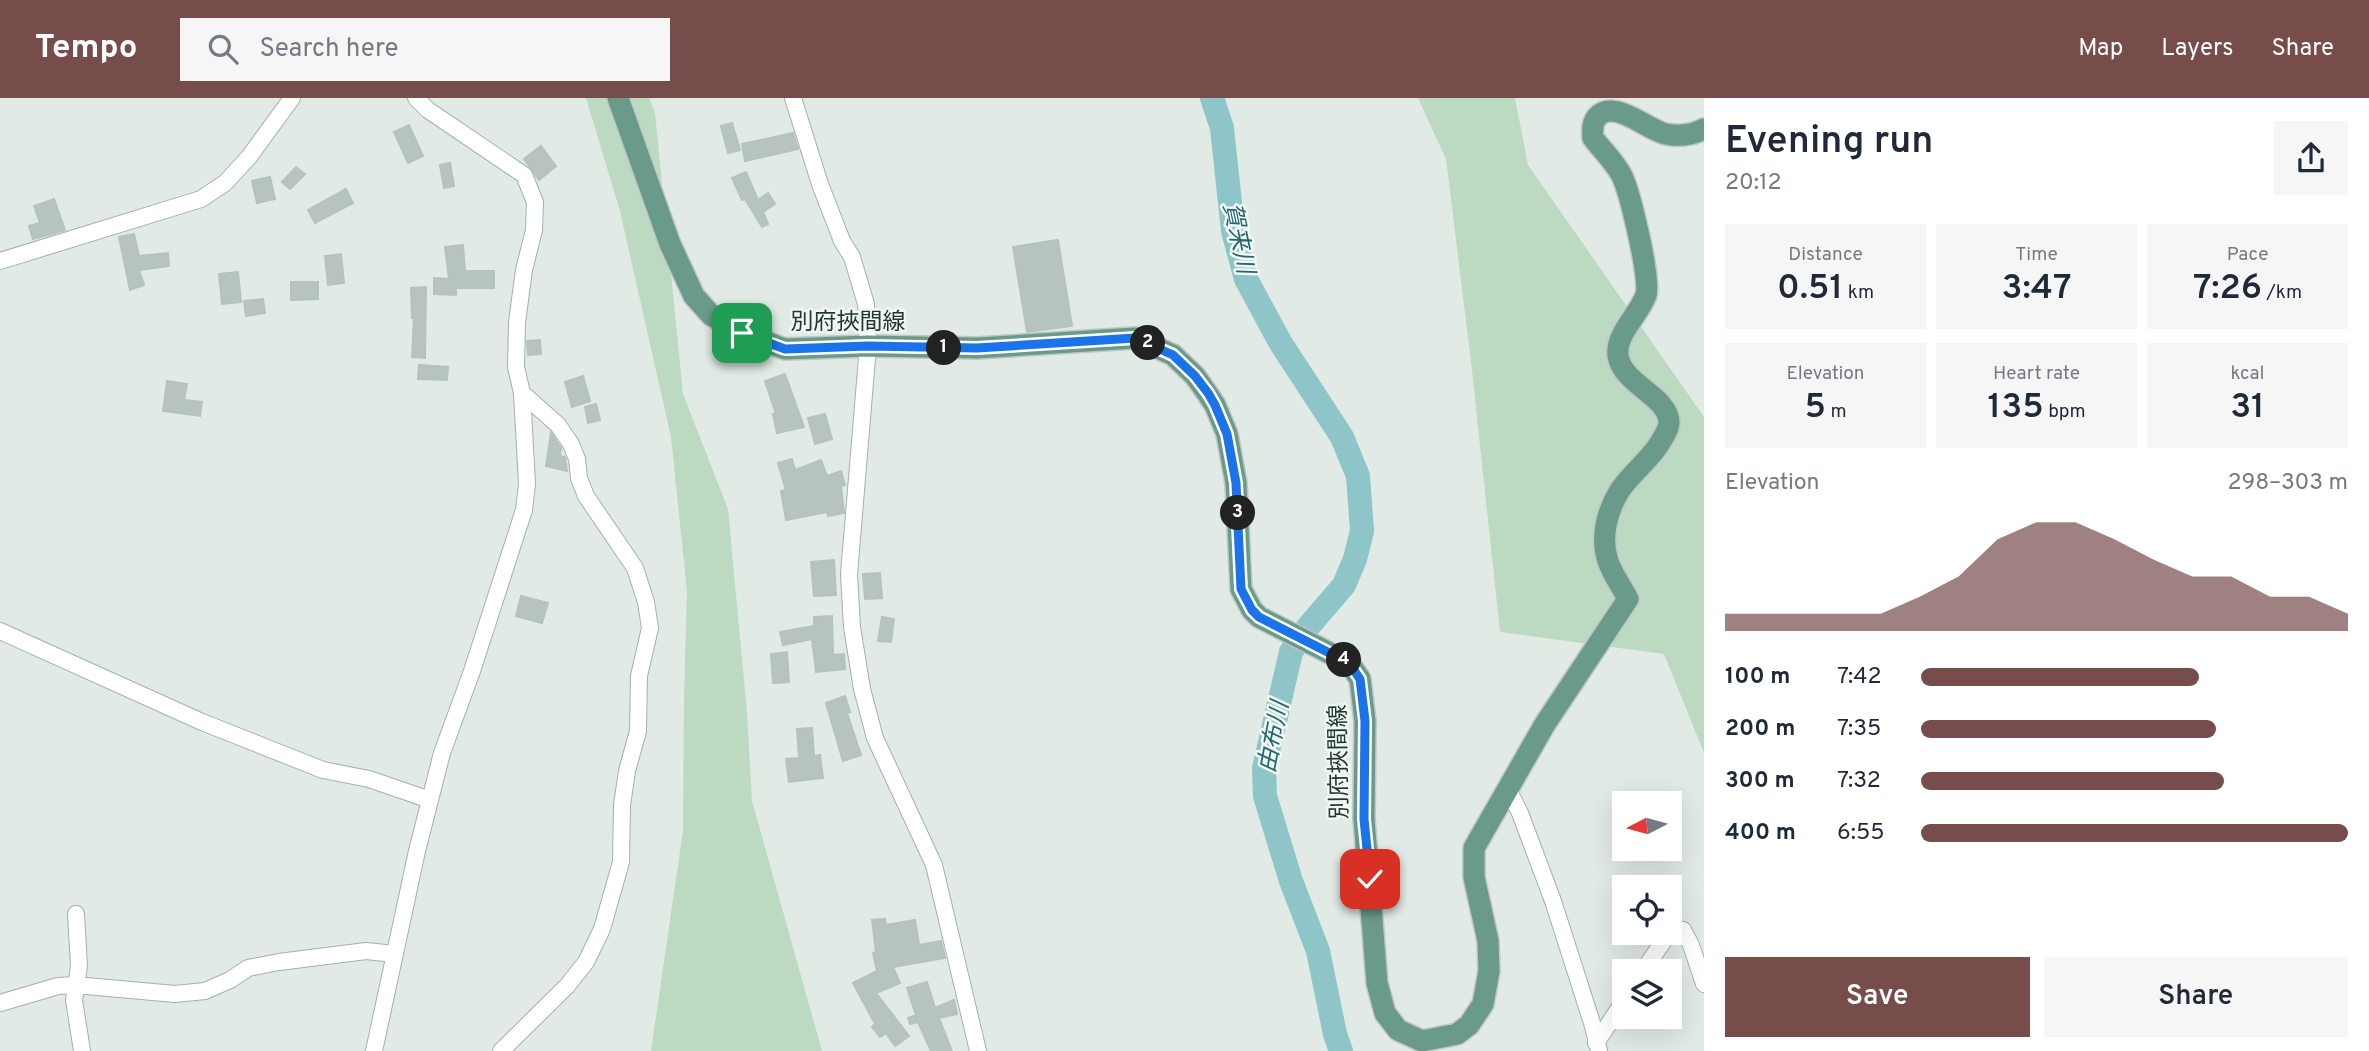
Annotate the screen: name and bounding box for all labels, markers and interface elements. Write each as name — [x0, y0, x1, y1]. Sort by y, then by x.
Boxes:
search box — [180, 18, 670, 81]
text: Tempo — [35, 28, 138, 70]
icon: search — [204, 30, 242, 68]
text: Search here — [260, 33, 398, 66]
text: Map — [2078, 34, 2123, 64]
text: Layers — [2161, 34, 2233, 64]
text: Share — [2271, 34, 2334, 64]
text: Evening run — [1725, 118, 1933, 167]
button: share — [2274, 121, 2348, 195]
text: 20:12 — [1725, 169, 1782, 198]
water label: 賀来川 — [1215, 200, 1260, 280]
text: Distance — [1788, 243, 1863, 267]
text: Time — [2015, 243, 2058, 267]
text: Pace — [2227, 243, 2268, 267]
text: 0.51 — [1777, 267, 1843, 311]
text: 3:47 — [2001, 267, 2072, 311]
text: 7:26 — [2193, 267, 2262, 311]
text: km — [1843, 281, 1874, 305]
text: /km — [2262, 281, 2302, 305]
pin — [712, 303, 772, 363]
street label: 別府挾間線 — [791, 309, 906, 338]
icon: arrive — [723, 314, 761, 352]
pin: 2 — [1130, 326, 1166, 360]
pin: 1 — [926, 330, 962, 366]
text: 2 — [1142, 330, 1153, 354]
text: 1 — [940, 335, 947, 359]
text: Elevation — [1786, 362, 1865, 386]
text: Heart rate — [1993, 362, 2080, 386]
text: kcal — [2231, 362, 2264, 386]
text: 5 — [1804, 386, 1826, 430]
text: 135 — [1988, 386, 2044, 430]
text: 31 — [2230, 386, 2265, 430]
text: m — [1826, 400, 1847, 424]
text: bpm — [2044, 400, 2085, 424]
text: Elevation — [1725, 469, 1820, 498]
text: 298–303 m — [2227, 469, 2348, 498]
pin: 3 — [1220, 496, 1256, 530]
text: 3 — [1232, 500, 1243, 524]
pin: 4 — [1326, 642, 1362, 678]
text: 4 — [1337, 647, 1350, 671]
text: 100 m — [1725, 663, 1790, 692]
text: 7:42 — [1837, 663, 1882, 692]
water label: 由布川 — [1253, 696, 1297, 776]
street label: 別府挾間線 — [1325, 704, 1356, 820]
text: 200 m — [1725, 715, 1795, 744]
text: 7:35 — [1837, 715, 1881, 744]
text: 300 m — [1725, 767, 1795, 796]
text: 7:32 — [1837, 767, 1881, 796]
north arrow — [1612, 791, 1682, 861]
map controls — [1612, 791, 1682, 1029]
text: 400 m — [1725, 819, 1796, 848]
text: 6:55 — [1837, 819, 1884, 848]
pin — [1340, 849, 1400, 909]
icon: check — [1351, 860, 1389, 898]
button: locate — [1612, 875, 1682, 945]
button: Save — [1725, 957, 2030, 1037]
button: Share — [2044, 957, 2348, 1037]
button: layers — [1612, 959, 1682, 1029]

